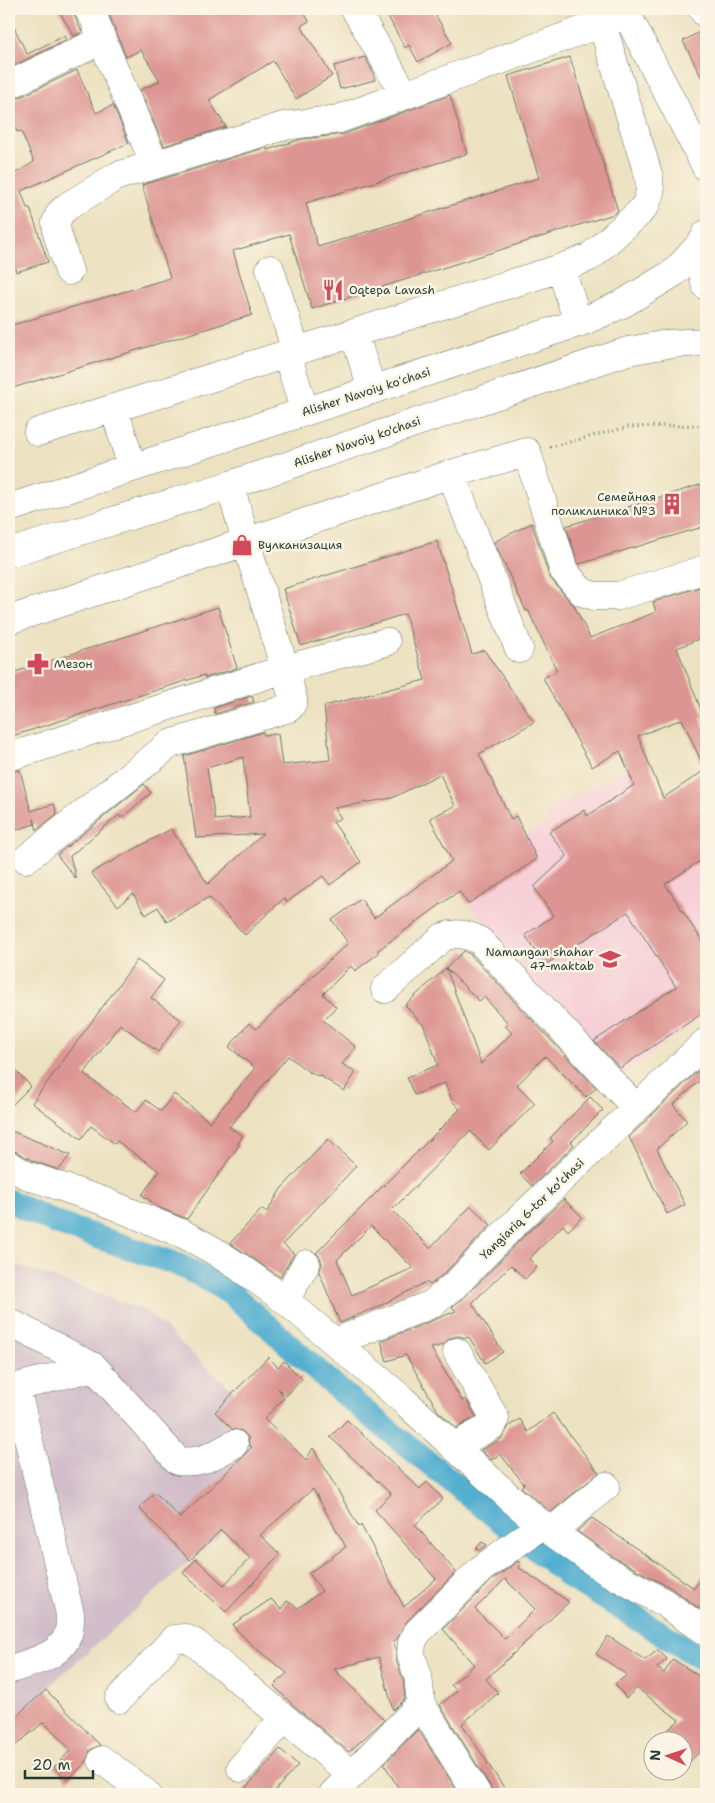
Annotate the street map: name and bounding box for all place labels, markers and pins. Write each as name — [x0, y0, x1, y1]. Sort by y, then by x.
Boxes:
restaurant icon: Oqtepa Lavash — [320, 277, 346, 303]
place label: Oqtepa Lavash — [349, 282, 435, 298]
place label: Семейная поликлиника №3 — [551, 489, 656, 519]
building icon: Семейная поликлиника №3 — [659, 491, 685, 517]
shop icon: Вулканизация — [229, 532, 255, 558]
place label: Вулканизация — [258, 537, 342, 553]
pharmacy icon: Мезон — [25, 651, 51, 677]
place label: Мезон — [54, 656, 93, 672]
place label: Namangan shahar 47-maktab — [485, 944, 594, 974]
school or university icon: Namangan shahar 47-maktab — [597, 946, 623, 972]

